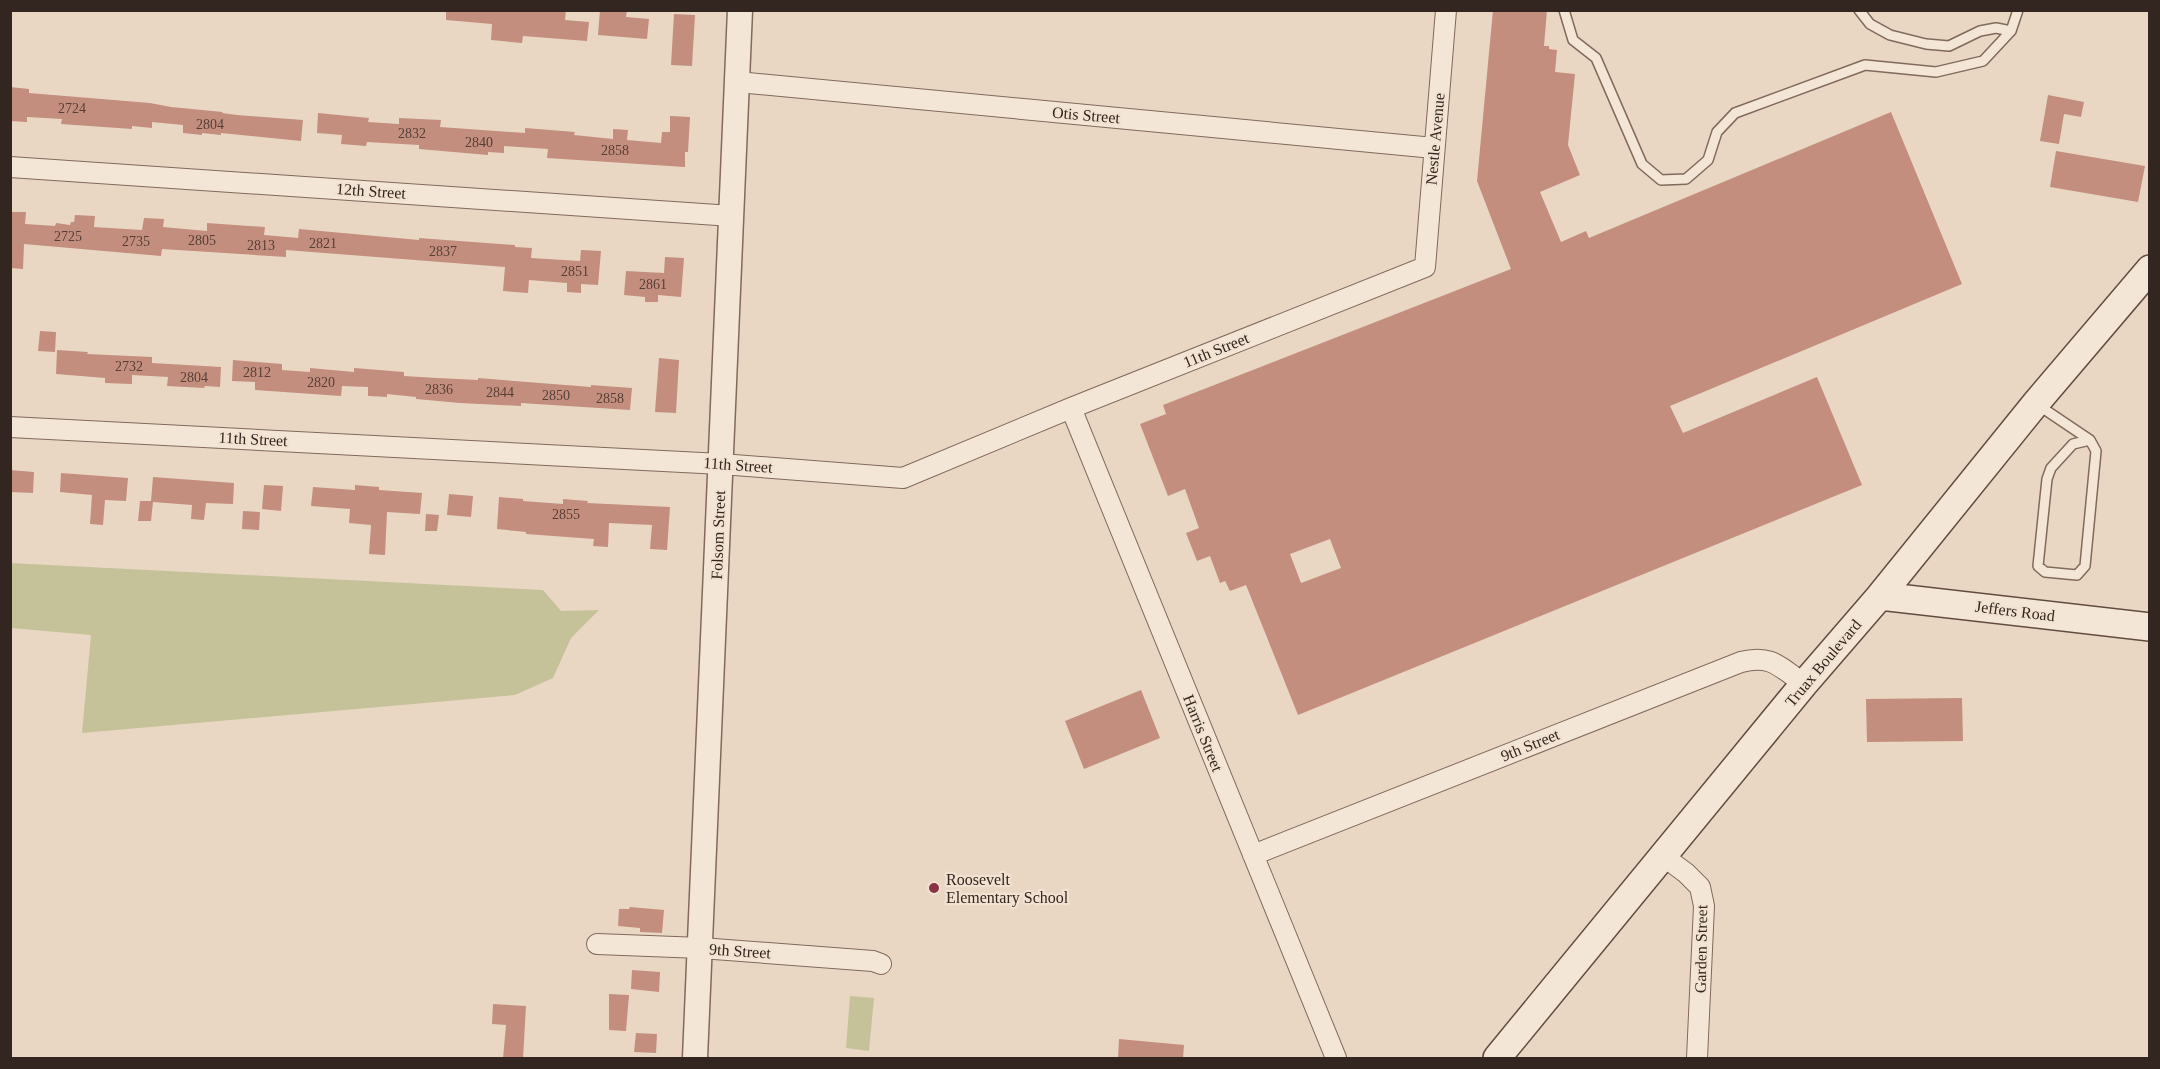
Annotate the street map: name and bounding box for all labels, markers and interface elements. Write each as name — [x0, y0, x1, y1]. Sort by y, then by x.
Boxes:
street label: Nestle Avenue — [1422, 92, 1448, 186]
house number: 2724 — [58, 101, 86, 116]
street label: Otis Street — [1051, 104, 1121, 126]
house number: 2804 — [196, 117, 224, 132]
house number: 2832 — [398, 126, 426, 141]
house number: 2840 — [465, 135, 493, 150]
house number: 2858 — [601, 143, 629, 158]
street label: 12th Street — [336, 180, 407, 202]
house number: 2725 — [54, 229, 82, 244]
house number: 2805 — [188, 233, 216, 248]
house number: 2735 — [122, 234, 150, 249]
house number: 2821 — [309, 236, 337, 251]
house number: 2813 — [247, 238, 275, 253]
house number: 2837 — [429, 244, 457, 259]
house number: 2851 — [561, 264, 589, 279]
house number: 2861 — [639, 277, 667, 292]
street label: 11th Street — [1181, 329, 1252, 371]
house number: 2732 — [115, 359, 143, 374]
house number: 2812 — [243, 365, 271, 380]
house number: 2804 — [180, 370, 208, 385]
house number: 2820 — [307, 375, 335, 390]
house number: 2836 — [425, 382, 453, 397]
house number: 2844 — [486, 385, 514, 400]
house number: 2850 — [542, 388, 570, 403]
house number: 2858 — [596, 391, 624, 406]
street label: 11th Street — [218, 429, 289, 449]
street label: 11th Street — [703, 454, 774, 476]
street label: Folsom Street — [708, 490, 728, 580]
house number: 2855 — [552, 507, 580, 522]
street label: Jeffers Road — [1974, 598, 2056, 624]
street label: Truax Boulevard — [1782, 616, 1864, 710]
street label: Harris Street — [1180, 692, 1226, 774]
street label: 9th Street — [1498, 725, 1562, 764]
place label: Roosevelt Elementary School — [946, 871, 1069, 907]
marker: Roosevelt Elementary School — [927, 881, 941, 895]
street label: Garden Street — [1692, 904, 1710, 993]
street label: 9th Street — [709, 940, 772, 962]

